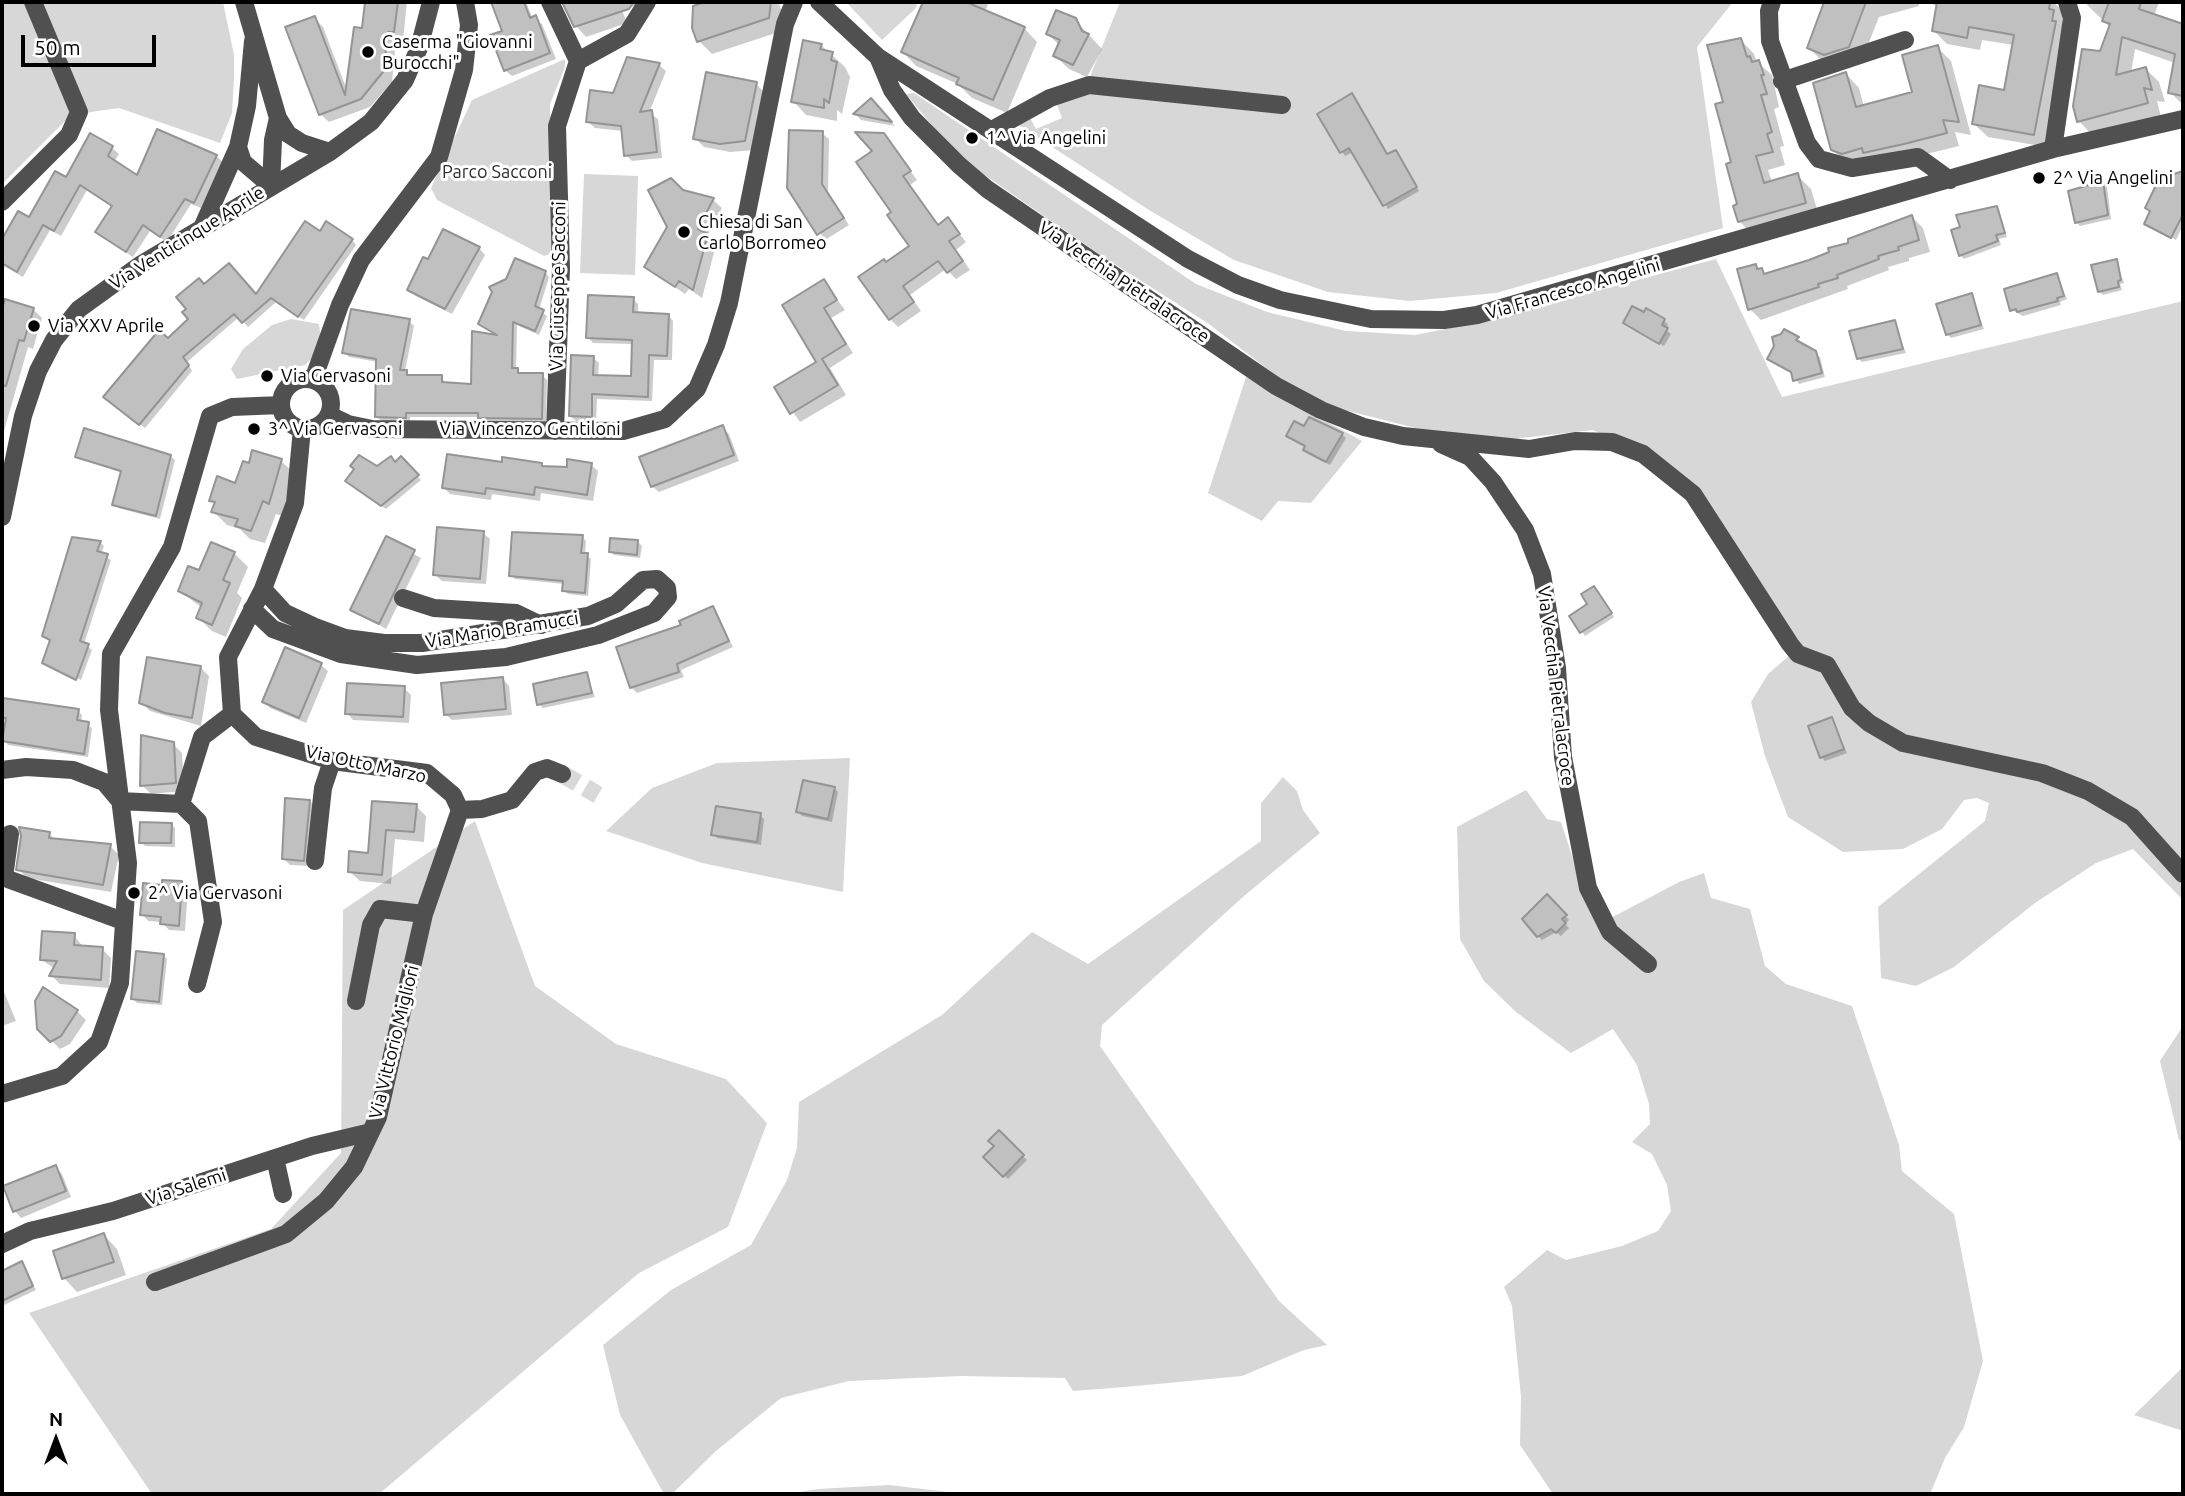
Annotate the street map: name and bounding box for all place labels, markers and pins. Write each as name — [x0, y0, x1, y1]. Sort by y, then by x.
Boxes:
place label: Caserma "Giovanni Burocchi" — [382, 31, 533, 74]
marker: Caserma "Giovanni Burocchi" — [360, 44, 376, 60]
place label: 1^ Via Angelini — [986, 127, 1106, 149]
marker: 1^ Via Angelini — [964, 130, 980, 146]
place label: 2^ Via Angelini — [2053, 167, 2173, 189]
marker: 2^ Via Angelini — [2031, 170, 2047, 186]
place label: Chiesa di San Carlo Borromeo — [698, 211, 827, 254]
marker: Chiesa di San Carlo Borromeo — [676, 224, 692, 240]
place label: Via XXV Aprile — [48, 315, 164, 337]
marker: Via XXV Aprile — [26, 318, 42, 334]
place label: Via Gervasoni — [281, 365, 391, 387]
marker: Via Gervasoni — [259, 368, 275, 384]
place label: 3^ Via Gervasoni — [268, 418, 402, 440]
marker: 3^ Via Gervasoni — [246, 421, 262, 437]
place label: 2^ Via Gervasoni — [148, 882, 282, 904]
marker: 2^ Via Gervasoni — [126, 885, 142, 901]

